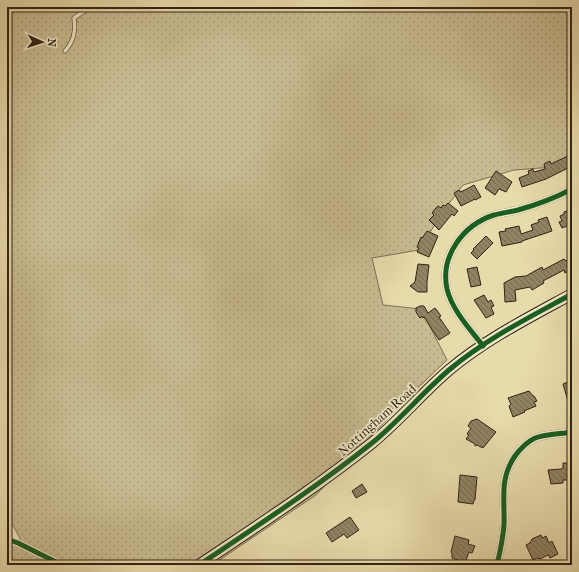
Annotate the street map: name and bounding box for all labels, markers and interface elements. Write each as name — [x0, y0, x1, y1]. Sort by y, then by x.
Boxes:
north arrow — [22, 22, 62, 62]
text: N — [45, 38, 58, 48]
street label: Nottingham Road — [335, 380, 420, 459]

